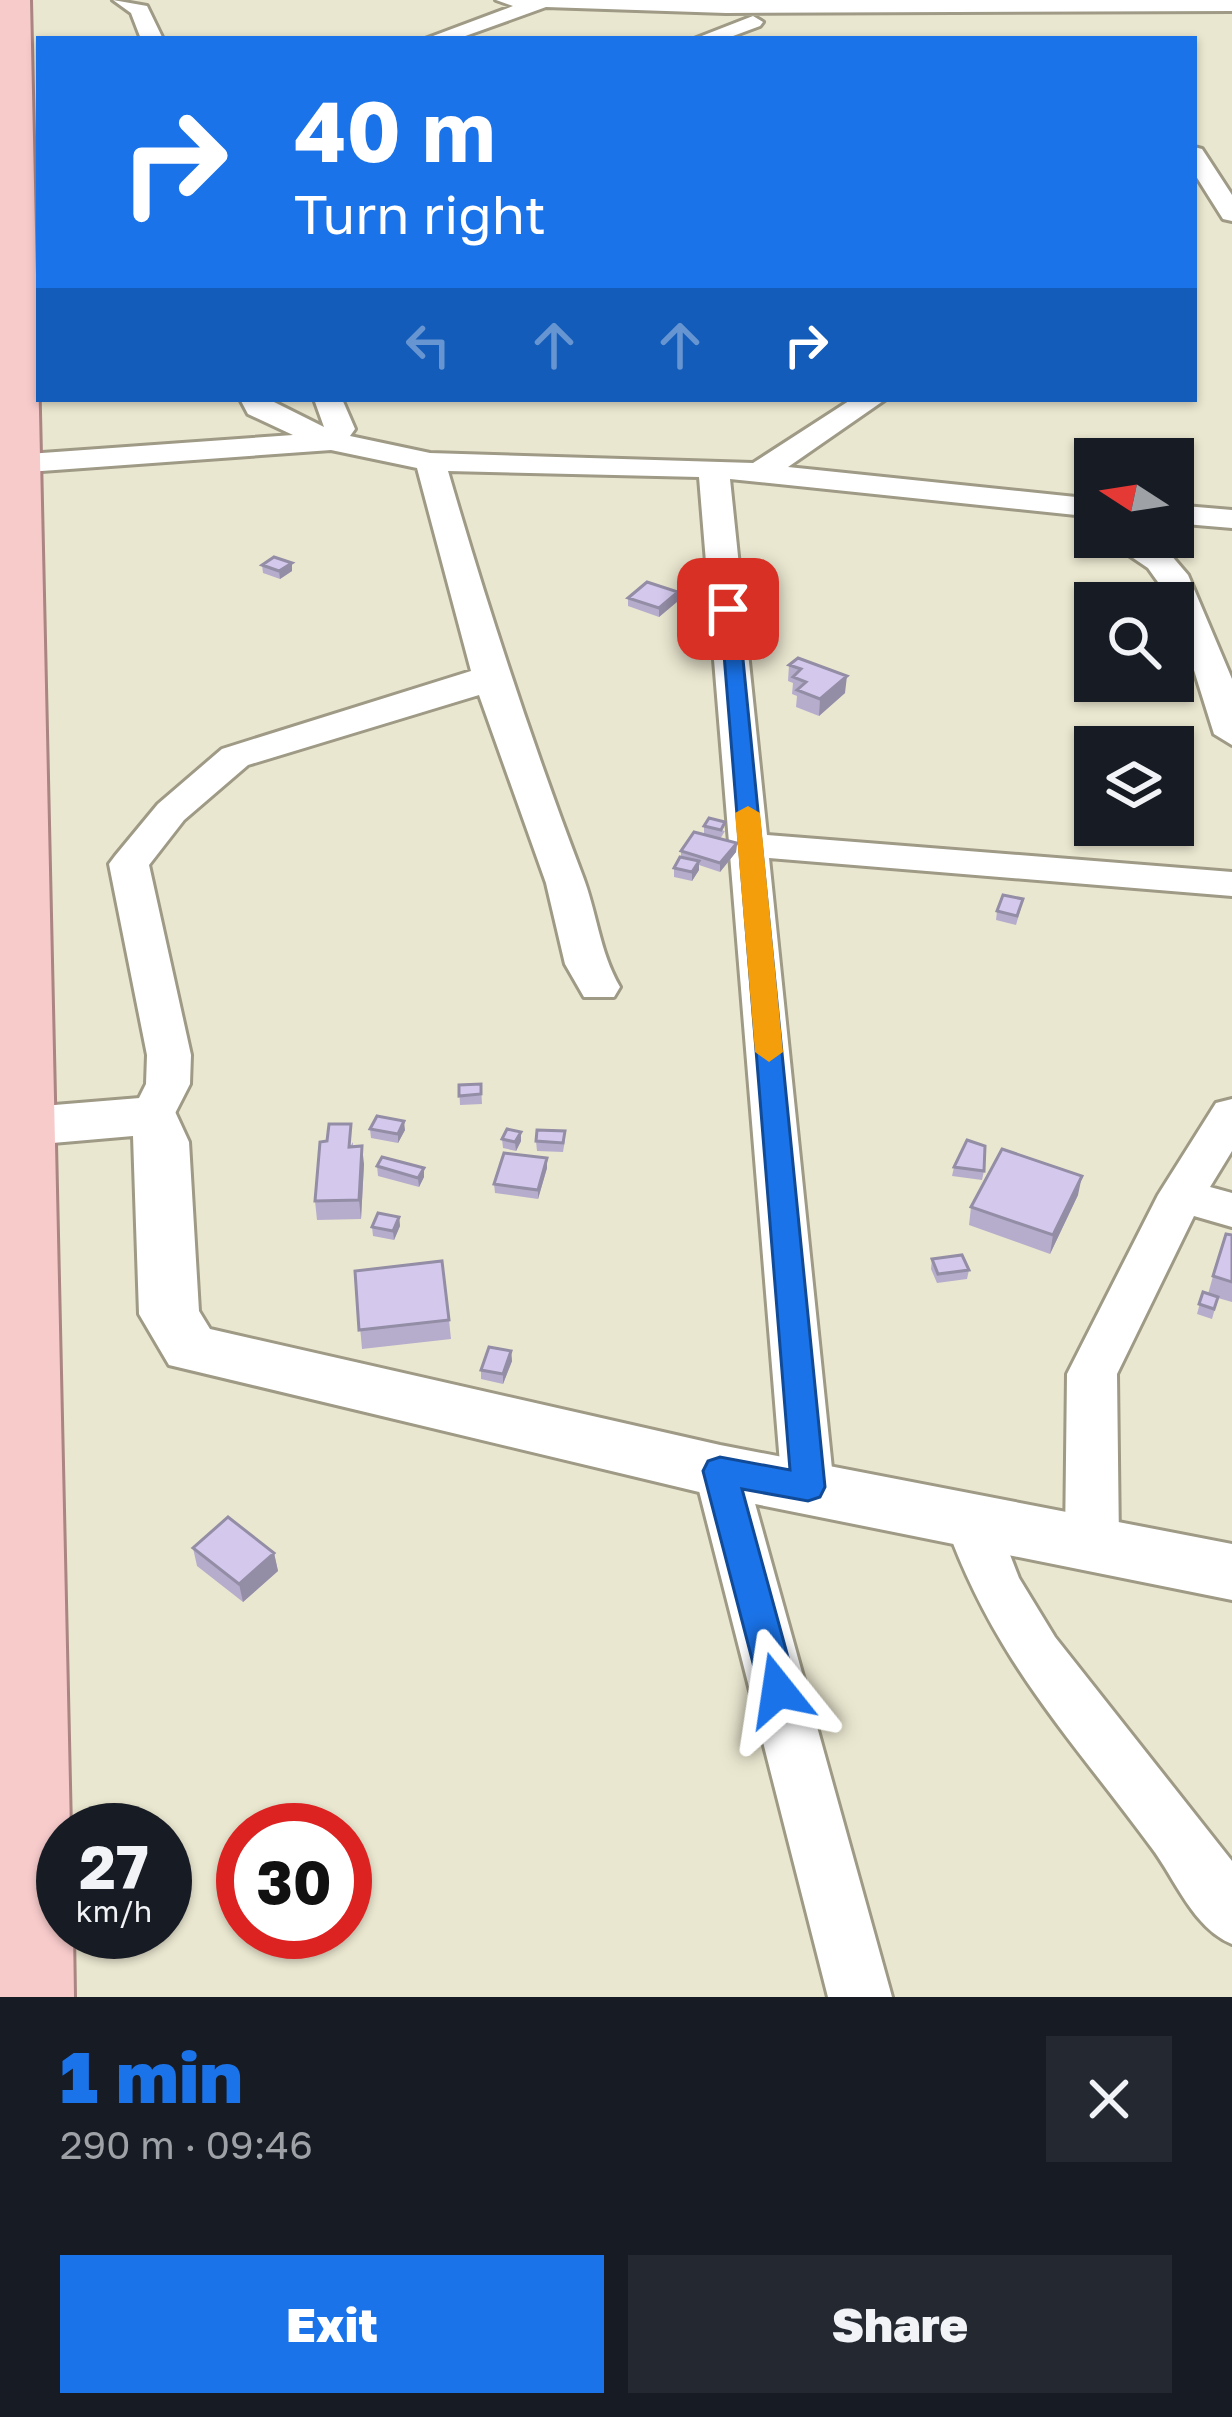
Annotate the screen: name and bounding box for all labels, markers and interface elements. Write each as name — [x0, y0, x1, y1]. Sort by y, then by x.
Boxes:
text: 40 m — [294, 80, 496, 180]
icon: right — [96, 84, 252, 240]
text: Turn right — [294, 181, 546, 246]
icon: left — [395, 312, 461, 378]
icon: ahead — [521, 312, 587, 378]
icon: ahead — [647, 312, 713, 378]
icon: right — [773, 312, 839, 378]
north arrow — [1074, 438, 1194, 558]
map controls — [1074, 438, 1194, 846]
pin — [677, 558, 779, 660]
icon: arrive — [695, 576, 761, 642]
button: search — [1074, 582, 1194, 702]
button: layers — [1074, 726, 1194, 846]
position arrow — [715, 1627, 841, 1753]
speed limit sign: 30 — [216, 1803, 372, 1959]
text: 27 — [79, 1830, 149, 1902]
text: km/h — [76, 1893, 152, 1929]
text: 1 min — [60, 2032, 243, 2119]
button: close — [1046, 2036, 1172, 2162]
text: 290 m · 09:46 — [60, 2121, 313, 2168]
button: Exit — [60, 2255, 604, 2393]
button: Share — [628, 2255, 1172, 2393]

